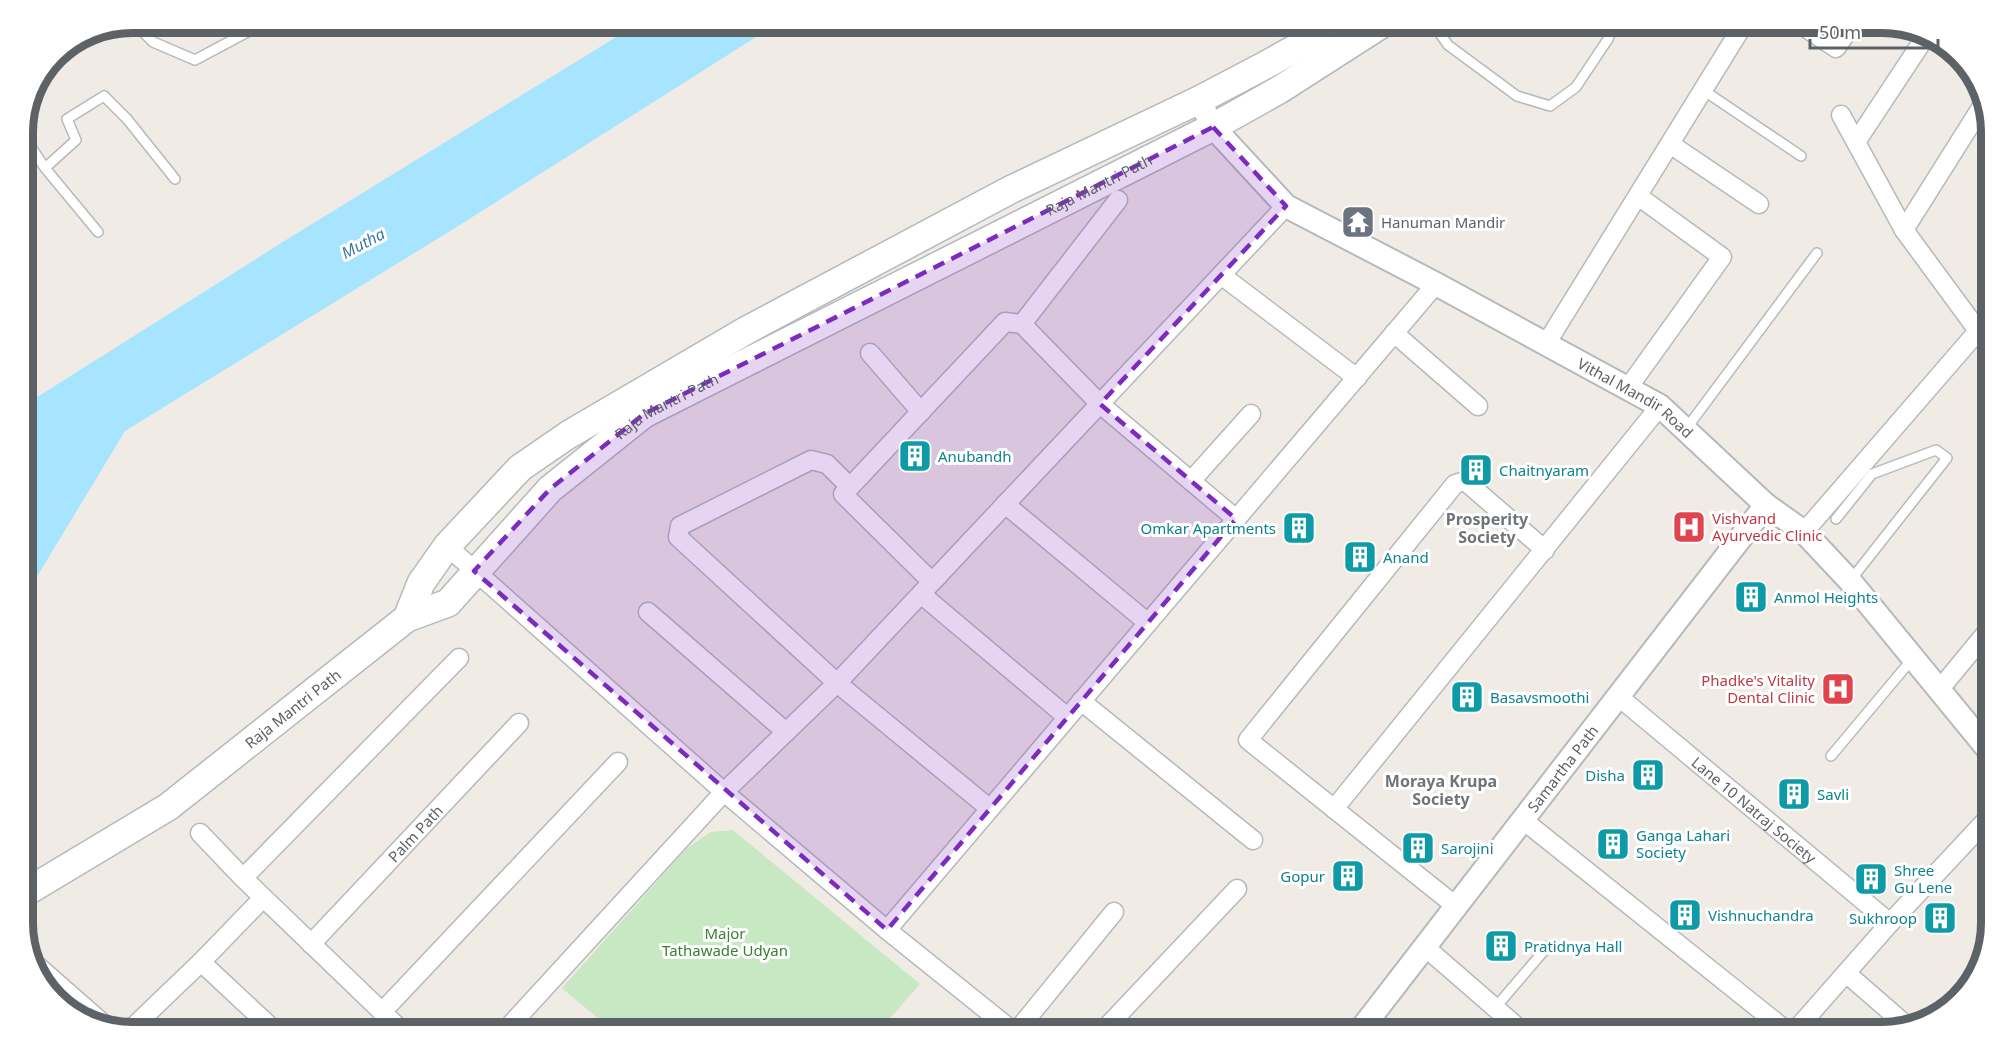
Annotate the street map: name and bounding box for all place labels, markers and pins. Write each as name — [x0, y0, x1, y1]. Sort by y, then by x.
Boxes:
temple icon: Hanuman Mandir — [1340, 204, 1376, 240]
place label: Hanuman Mandir — [1381, 212, 1505, 232]
building icon: Anubandh — [897, 438, 933, 474]
place label: Anubandh — [938, 446, 1012, 466]
building icon: Chaitnyaram — [1458, 452, 1494, 488]
place label: Chaitnyaram — [1499, 460, 1589, 480]
place label: Vishvand Ayurvedic Clinic — [1712, 508, 1823, 545]
hospital icon: Vishvand Ayurvedic Clinic — [1671, 509, 1707, 545]
building icon: Omkar Apartments — [1281, 510, 1317, 546]
place label: Omkar Apartments — [1141, 518, 1276, 538]
building icon: Anand — [1342, 539, 1378, 575]
place label: Anand — [1383, 547, 1429, 567]
building icon: Anmol Heights — [1733, 579, 1769, 615]
place label: Anmol Heights — [1774, 587, 1878, 607]
place label: Phadke's Vitality Dental Clinic — [1701, 670, 1815, 707]
hospital icon: Phadke's Vitality Dental Clinic — [1820, 671, 1856, 707]
building icon: Basavsmoothi — [1449, 679, 1485, 715]
place label: Basavsmoothi — [1490, 687, 1589, 707]
building icon: Disha — [1630, 757, 1666, 793]
place label: Disha — [1585, 765, 1625, 785]
building icon: Savli — [1776, 776, 1812, 812]
place label: Savli — [1817, 784, 1849, 804]
place label: Ganga Lahari Society — [1636, 825, 1730, 862]
building icon: Ganga Lahari Society — [1595, 826, 1631, 862]
building icon: Sarojini — [1400, 830, 1436, 866]
place label: Sarojini — [1441, 838, 1494, 858]
building icon: Gopur — [1330, 858, 1366, 894]
place label: Shree Gu Lene — [1894, 860, 1952, 897]
building icon: Shree Gu Lene — [1853, 861, 1889, 897]
place label: Gopur — [1280, 866, 1325, 886]
building icon: Vishnuchandra — [1667, 897, 1703, 933]
building icon: Sukhroop — [1922, 900, 1958, 936]
place label: Vishnuchandra — [1708, 905, 1814, 925]
place label: Sukhroop — [1849, 908, 1917, 928]
building icon: Pratidnya Hall — [1483, 928, 1519, 964]
place label: Pratidnya Hall — [1524, 936, 1622, 956]

